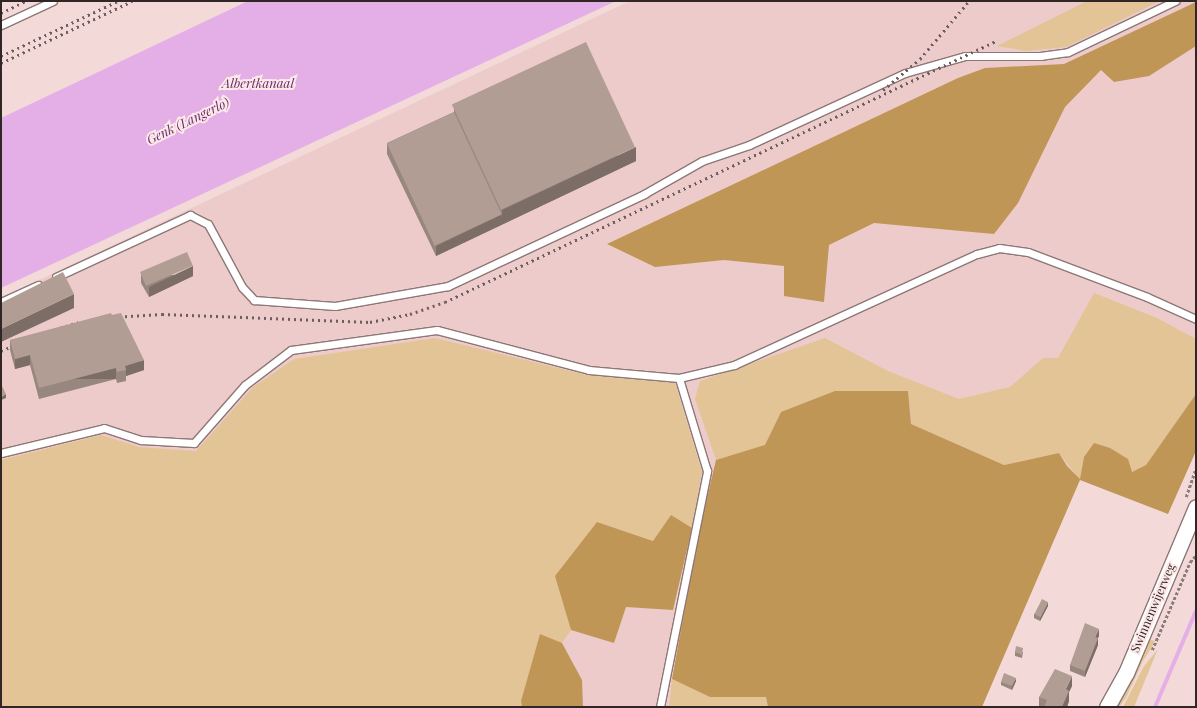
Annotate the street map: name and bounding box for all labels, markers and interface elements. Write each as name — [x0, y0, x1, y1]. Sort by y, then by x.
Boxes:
water label: Albertkanaal — [222, 75, 294, 91]
water label: Genk (Langerlo) — [144, 94, 232, 148]
street label: Swinnenwijerweg — [1128, 561, 1178, 655]

